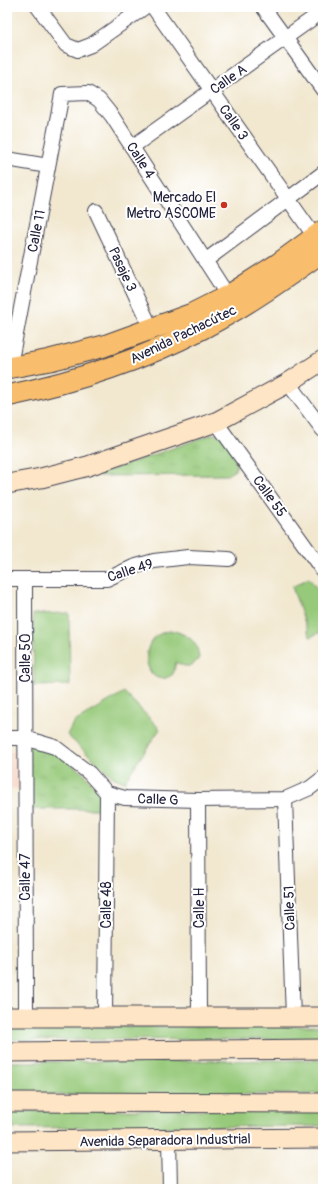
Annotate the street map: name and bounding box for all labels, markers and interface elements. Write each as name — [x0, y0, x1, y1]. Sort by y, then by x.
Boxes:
street label: Calle A — [207, 61, 250, 98]
street label: Calle 3 — [215, 101, 252, 144]
street label: Calle 4 — [123, 139, 159, 182]
place label: Mercado El Metro ASCOME — [127, 189, 216, 222]
marker: Mercado El Metro ASCOME — [219, 200, 229, 210]
street label: Calle 11 — [24, 209, 49, 254]
street label: Pasaje 3 — [105, 244, 140, 294]
street label: Avenida Pachacútec — [127, 301, 239, 367]
street label: Calle 55 — [249, 472, 290, 520]
street label: Calle 49 — [105, 555, 155, 586]
street label: Calle 50 — [17, 634, 34, 682]
street label: Calle G — [137, 790, 179, 809]
street label: Calle 47 — [17, 853, 34, 901]
street label: Calle 48 — [98, 882, 115, 928]
street label: Calle 51 — [280, 885, 299, 931]
street label: Calle H — [191, 888, 208, 928]
street label: Avenida Separadora Industrial — [79, 1131, 251, 1150]

